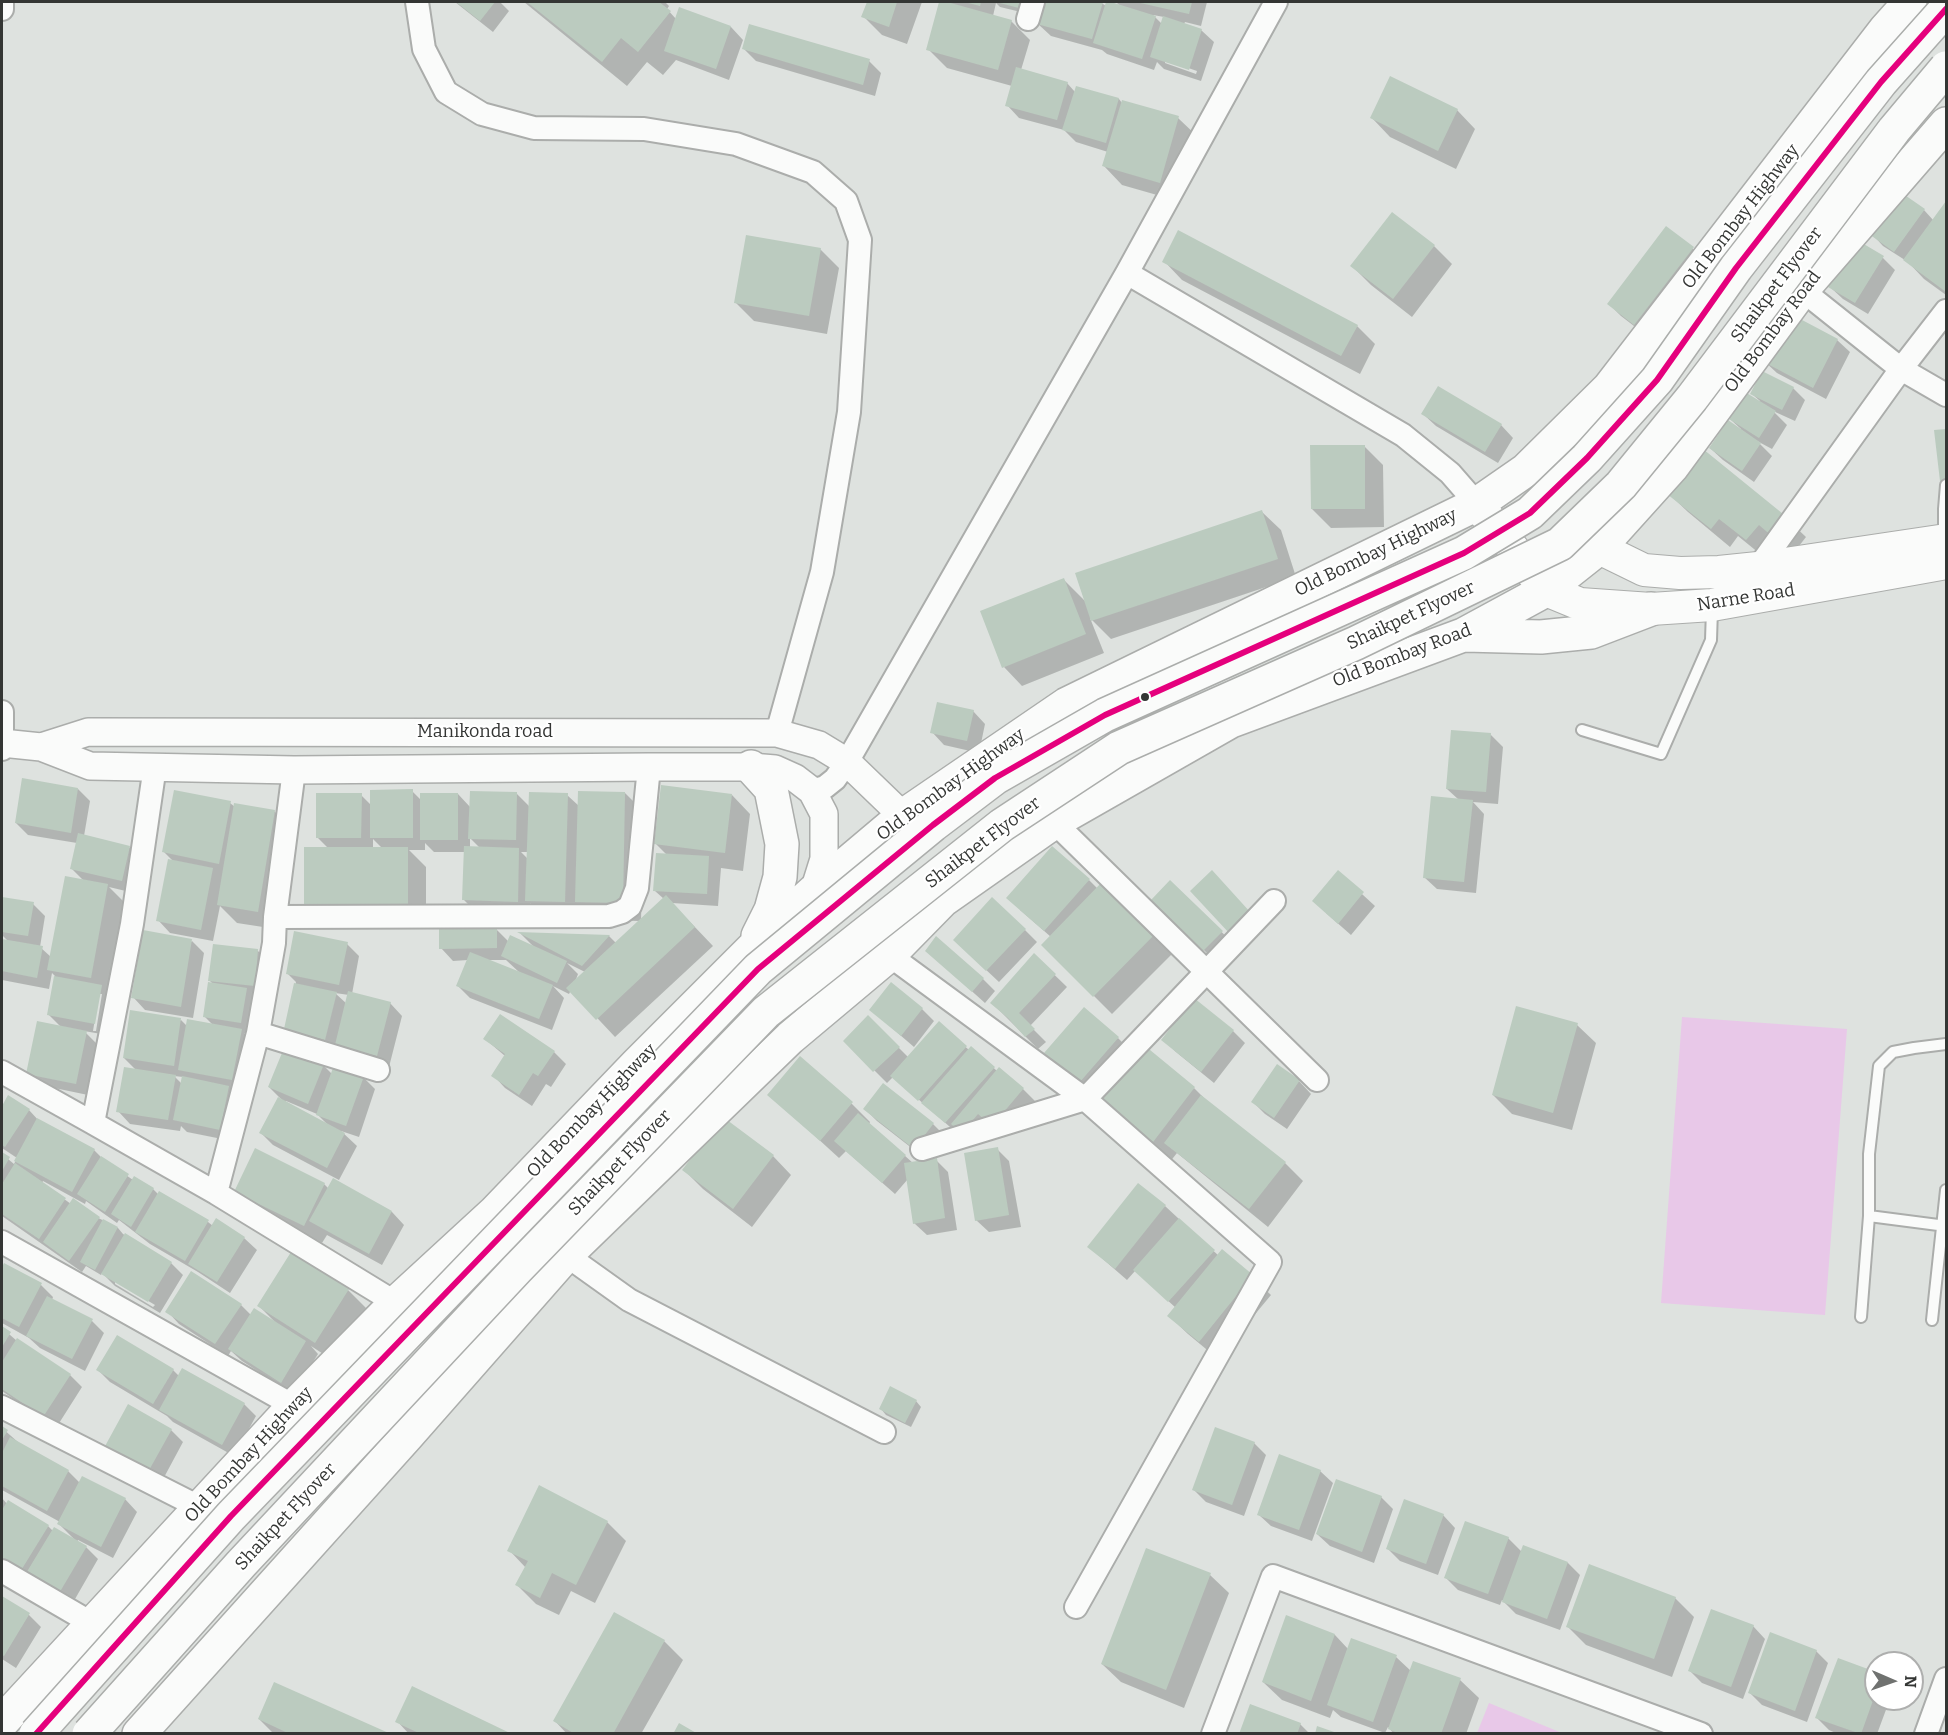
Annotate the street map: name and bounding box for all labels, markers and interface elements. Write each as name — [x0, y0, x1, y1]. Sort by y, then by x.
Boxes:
street label: Old Bombay Highway — [1678, 140, 1804, 294]
street label: Shaikpet Flyover — [1727, 223, 1827, 347]
street label: Old Bombay Road — [1720, 267, 1826, 397]
street label: Old Bombay Highway — [1291, 504, 1461, 602]
street label: Shaikpet Flyover — [1344, 577, 1478, 655]
street label: Narne Road — [1696, 580, 1796, 616]
street label: Old Bombay Road — [1330, 620, 1474, 692]
unlabelled marker — [1139, 691, 1151, 703]
street label: Manikonda road — [417, 721, 553, 743]
street label: Old Bombay Highway — [873, 724, 1029, 846]
street label: Shaikpet Flyover — [921, 793, 1045, 893]
street label: Old Bombay Highway — [523, 1040, 661, 1182]
street label: Shaikpet Flyover — [564, 1106, 676, 1220]
street label: Old Bombay Highway — [181, 1383, 317, 1527]
street label: Shaikpet Flyover — [231, 1459, 341, 1575]
north arrow — [1864, 1651, 1924, 1711]
text: N — [1901, 1675, 1920, 1688]

